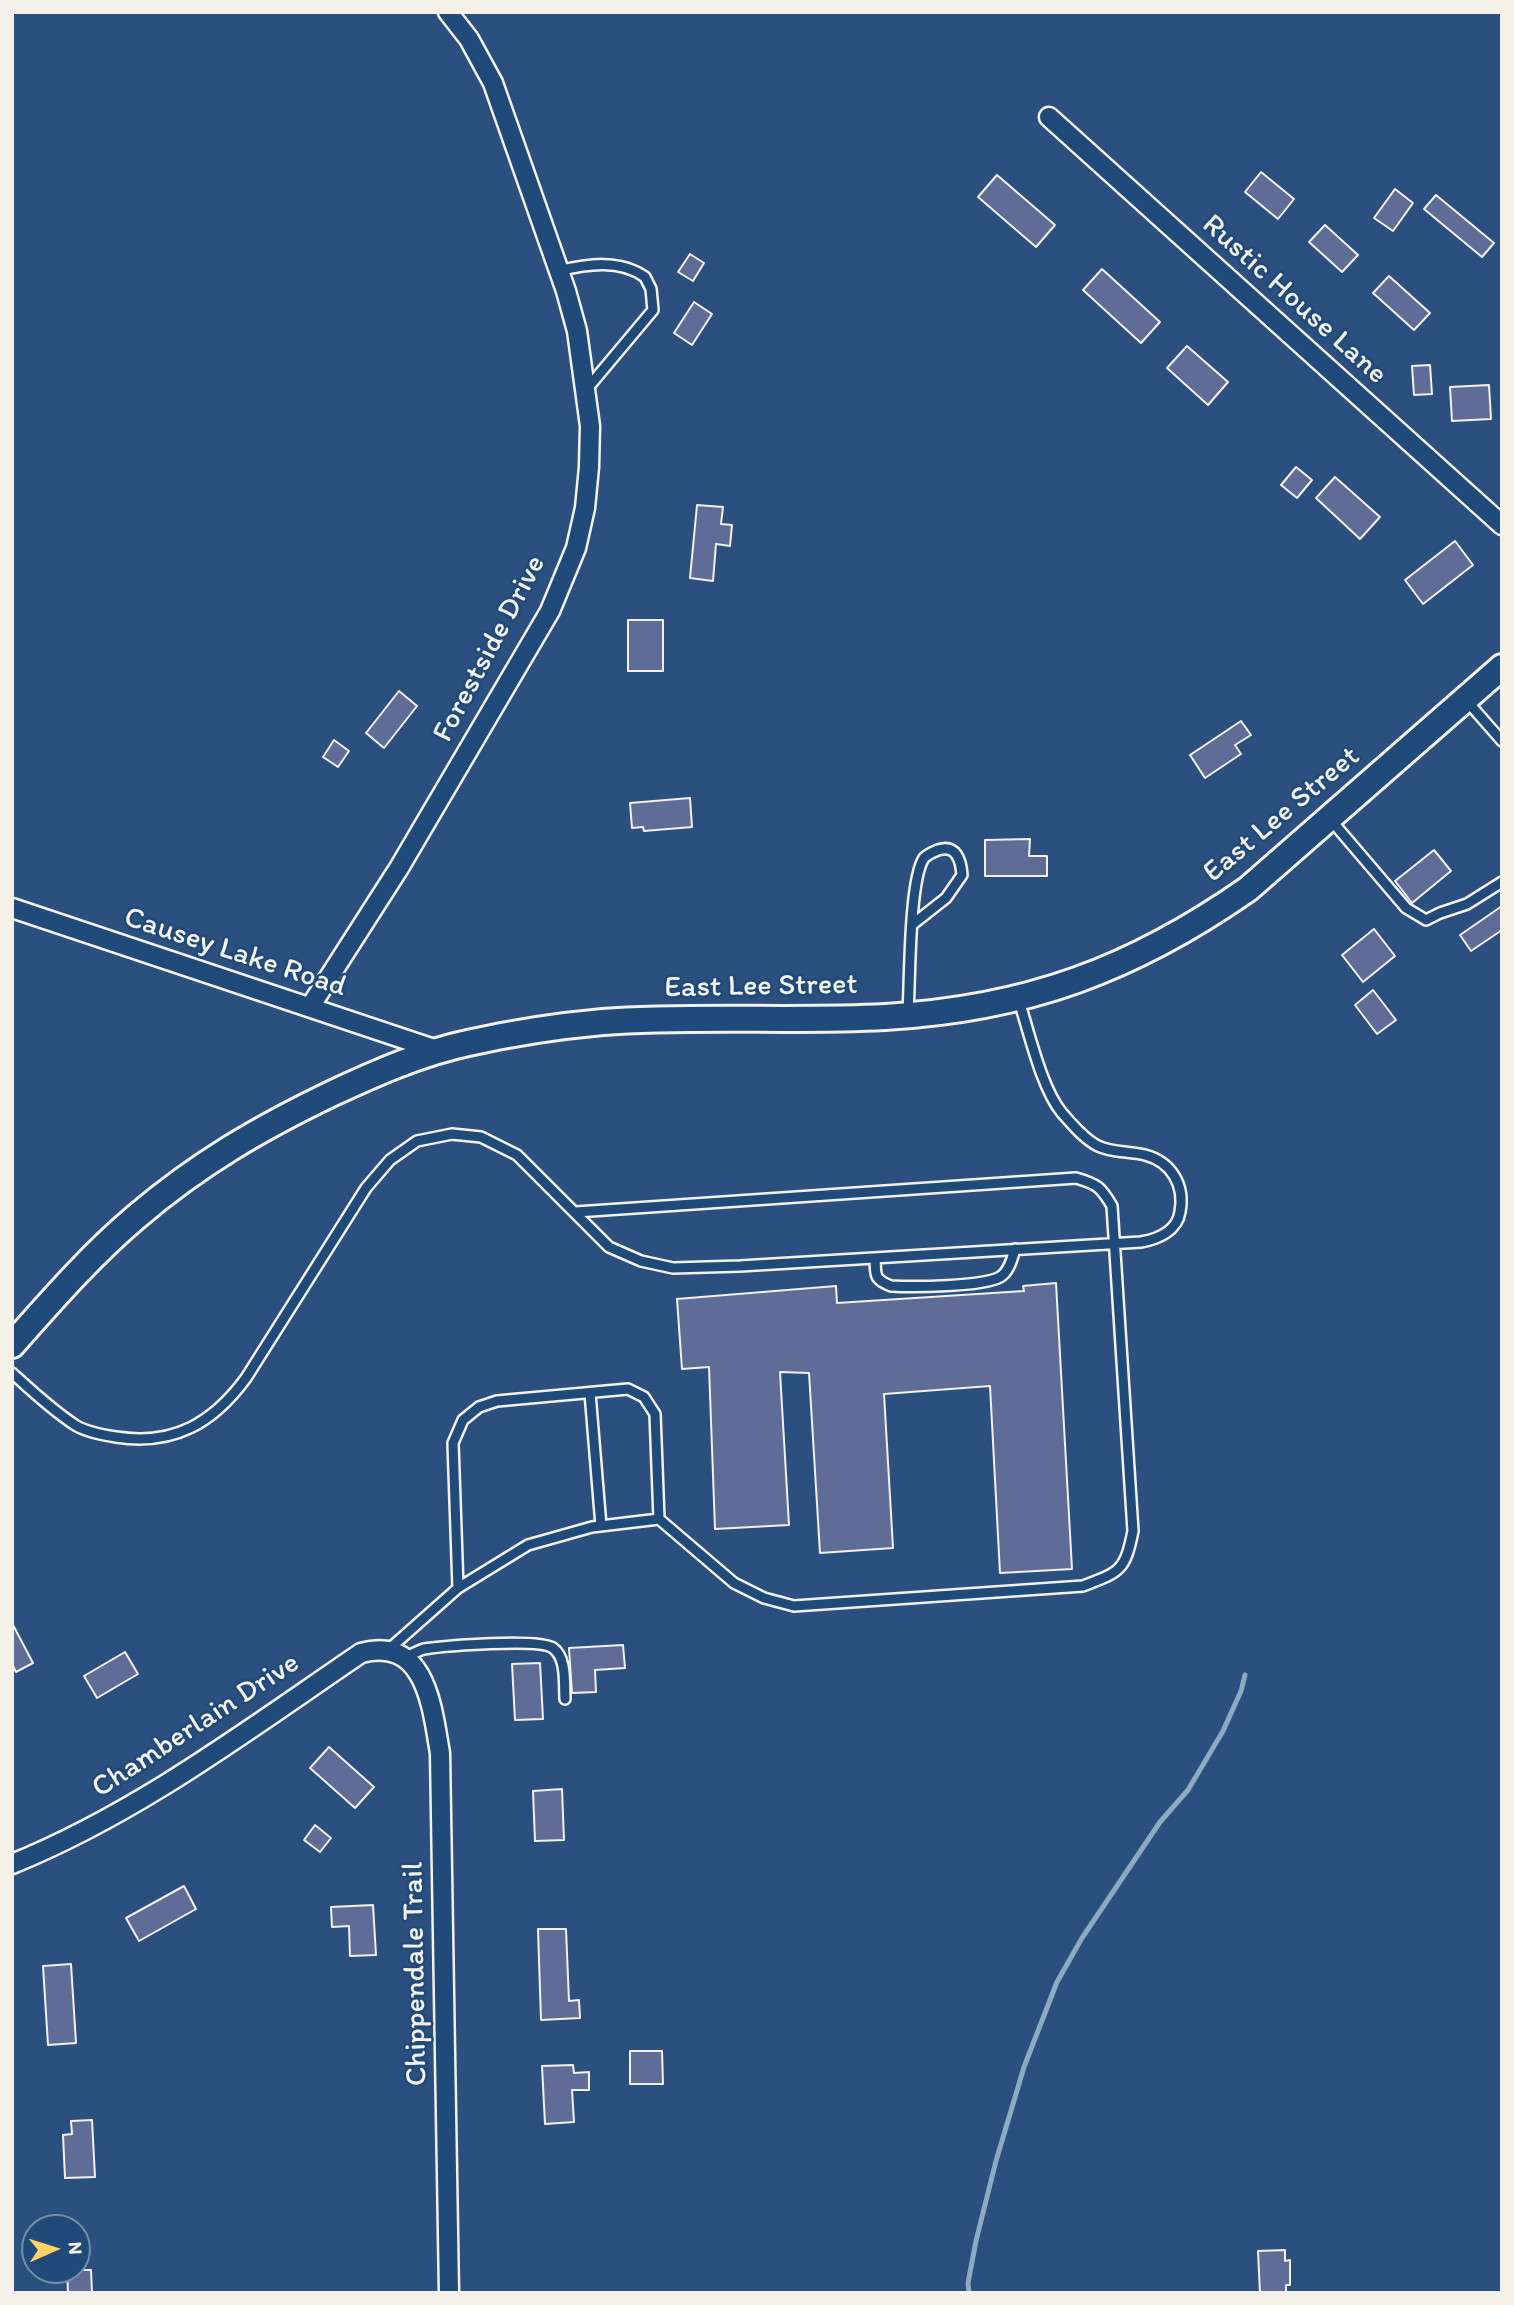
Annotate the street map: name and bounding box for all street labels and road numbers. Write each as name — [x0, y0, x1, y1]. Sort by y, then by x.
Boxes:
street label: Rustic House Lane — [1194, 207, 1394, 393]
street label: Forestside Drive — [426, 549, 554, 749]
street label: East Lee Street — [1196, 739, 1368, 891]
street label: Causey Lake Road — [119, 900, 351, 1006]
street label: East Lee Street — [664, 967, 858, 1007]
street label: Chamberlain Drive — [85, 1646, 307, 1806]
street label: Chippendale Trail — [396, 1861, 436, 2087]

